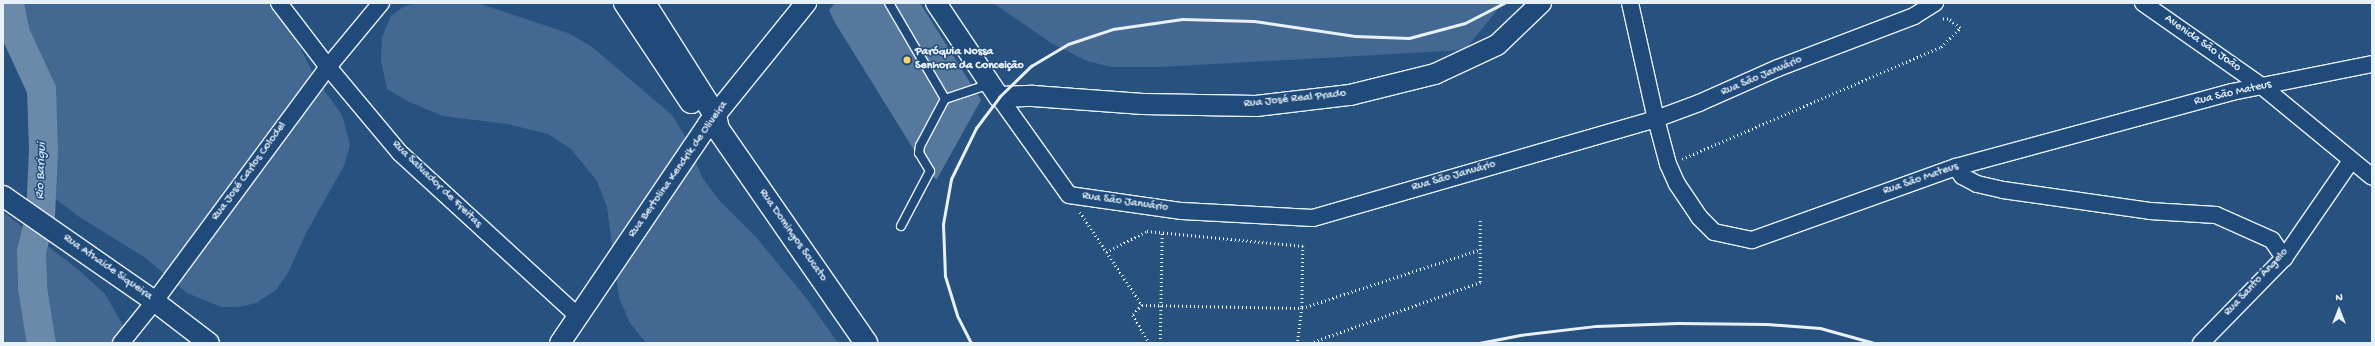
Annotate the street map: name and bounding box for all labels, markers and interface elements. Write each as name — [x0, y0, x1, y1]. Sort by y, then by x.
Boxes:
street label: Avenida São João — [2161, 12, 2243, 76]
place label: Paróquia Nossa Senhora da Conceição — [915, 46, 1024, 74]
street label: Rua São Januário — [1719, 53, 1805, 101]
marker: Paróquia Nossa Senhora da Conceição — [902, 55, 912, 65]
street label: Rua São Mateus — [2193, 78, 2273, 110]
street label: Rua José Real Prado — [1243, 87, 1347, 113]
street label: Rua Bertolina Kendrik de Oliveira — [626, 99, 732, 241]
street label: Rua José Carlos Colodel — [209, 120, 291, 224]
street label: Rua Salvador de Freitas — [388, 138, 484, 232]
water label: Rio Barigui — [33, 142, 51, 200]
street label: Rua São Januário — [1410, 158, 1498, 196]
street label: Rua São Mateus — [1881, 160, 1961, 200]
street label: Rua Domingos Scucato — [755, 187, 829, 285]
street label: Rua São Januário — [1081, 190, 1169, 216]
street label: Rua Athaide Siqueira — [60, 232, 154, 304]
street label: Rua Santo Ângelo — [2222, 246, 2292, 320]
north arrow — [2319, 290, 2359, 330]
text: N — [2335, 292, 2343, 304]

